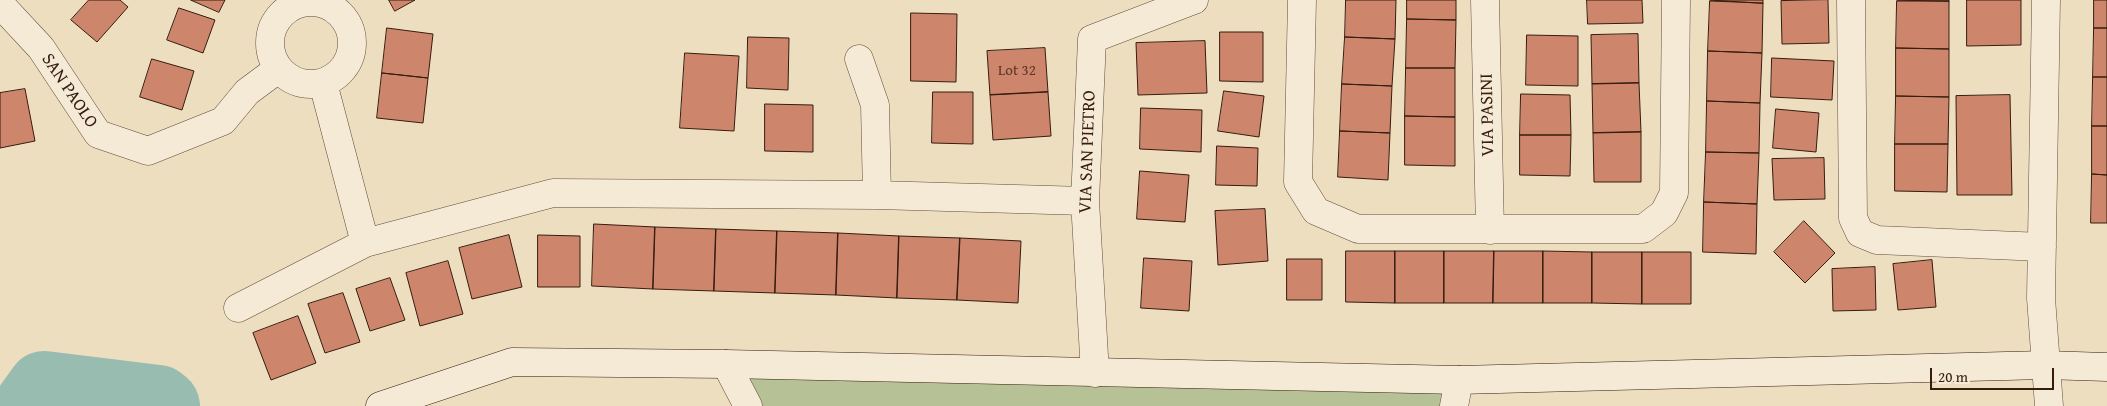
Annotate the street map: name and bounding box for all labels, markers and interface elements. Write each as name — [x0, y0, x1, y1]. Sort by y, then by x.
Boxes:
street label: SAN PAOLO — [36, 50, 102, 132]
house number: Lot 32 — [998, 62, 1036, 80]
street label: VIA PASINI — [1476, 73, 1500, 157]
street label: VIA SAN PIETRO — [1075, 90, 1101, 214]
scale bar — [1932, 358, 2056, 390]
text: 20 m — [1938, 366, 1968, 387]

